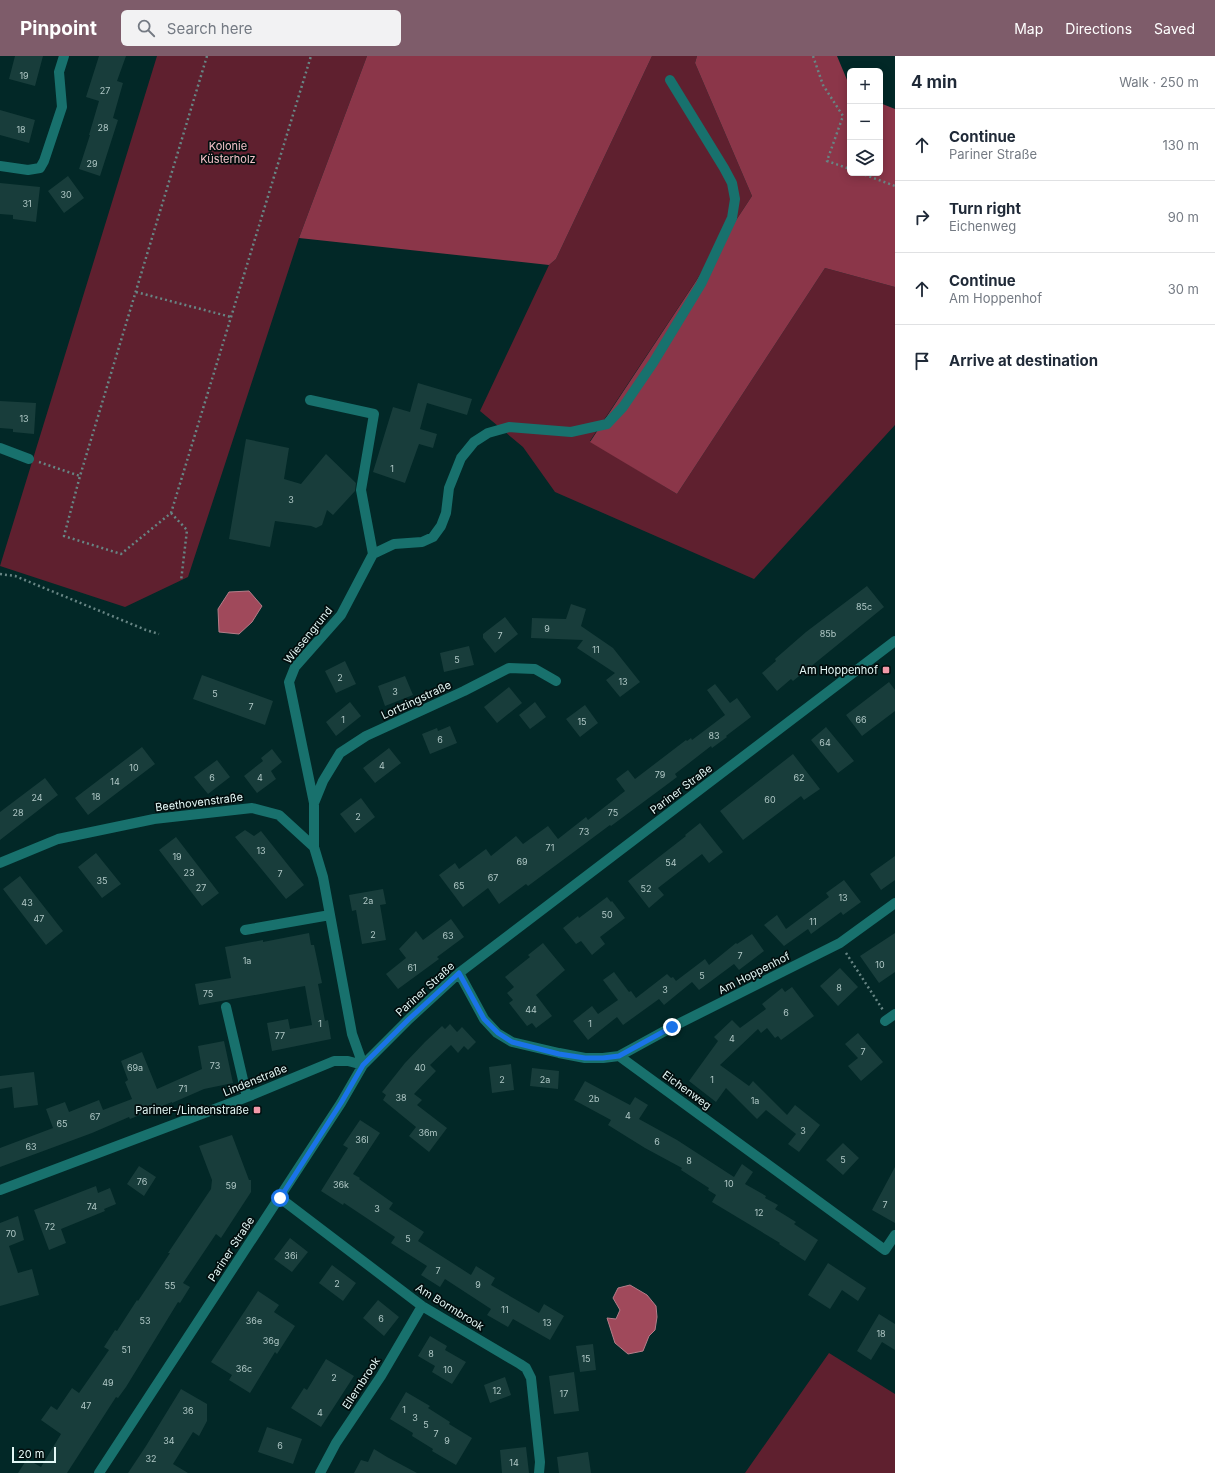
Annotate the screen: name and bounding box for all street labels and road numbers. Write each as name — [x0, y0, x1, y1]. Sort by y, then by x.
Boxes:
street label: Wiesengrund — [281, 604, 335, 666]
street label: Lortzingstraße — [379, 678, 453, 722]
street label: Pariner Straße — [647, 761, 715, 817]
street label: Beethovenstraße — [154, 790, 244, 814]
street label: Am Hoppenhof — [716, 949, 792, 997]
street label: Pariner Straße — [393, 959, 457, 1019]
street label: Lindenstraße — [221, 1061, 289, 1099]
street label: Eichenweg — [660, 1068, 714, 1112]
street label: Pariner Straße — [205, 1214, 257, 1284]
street label: Am Bormbrook — [413, 1280, 487, 1334]
street label: Ellernbrook — [339, 1354, 383, 1412]

